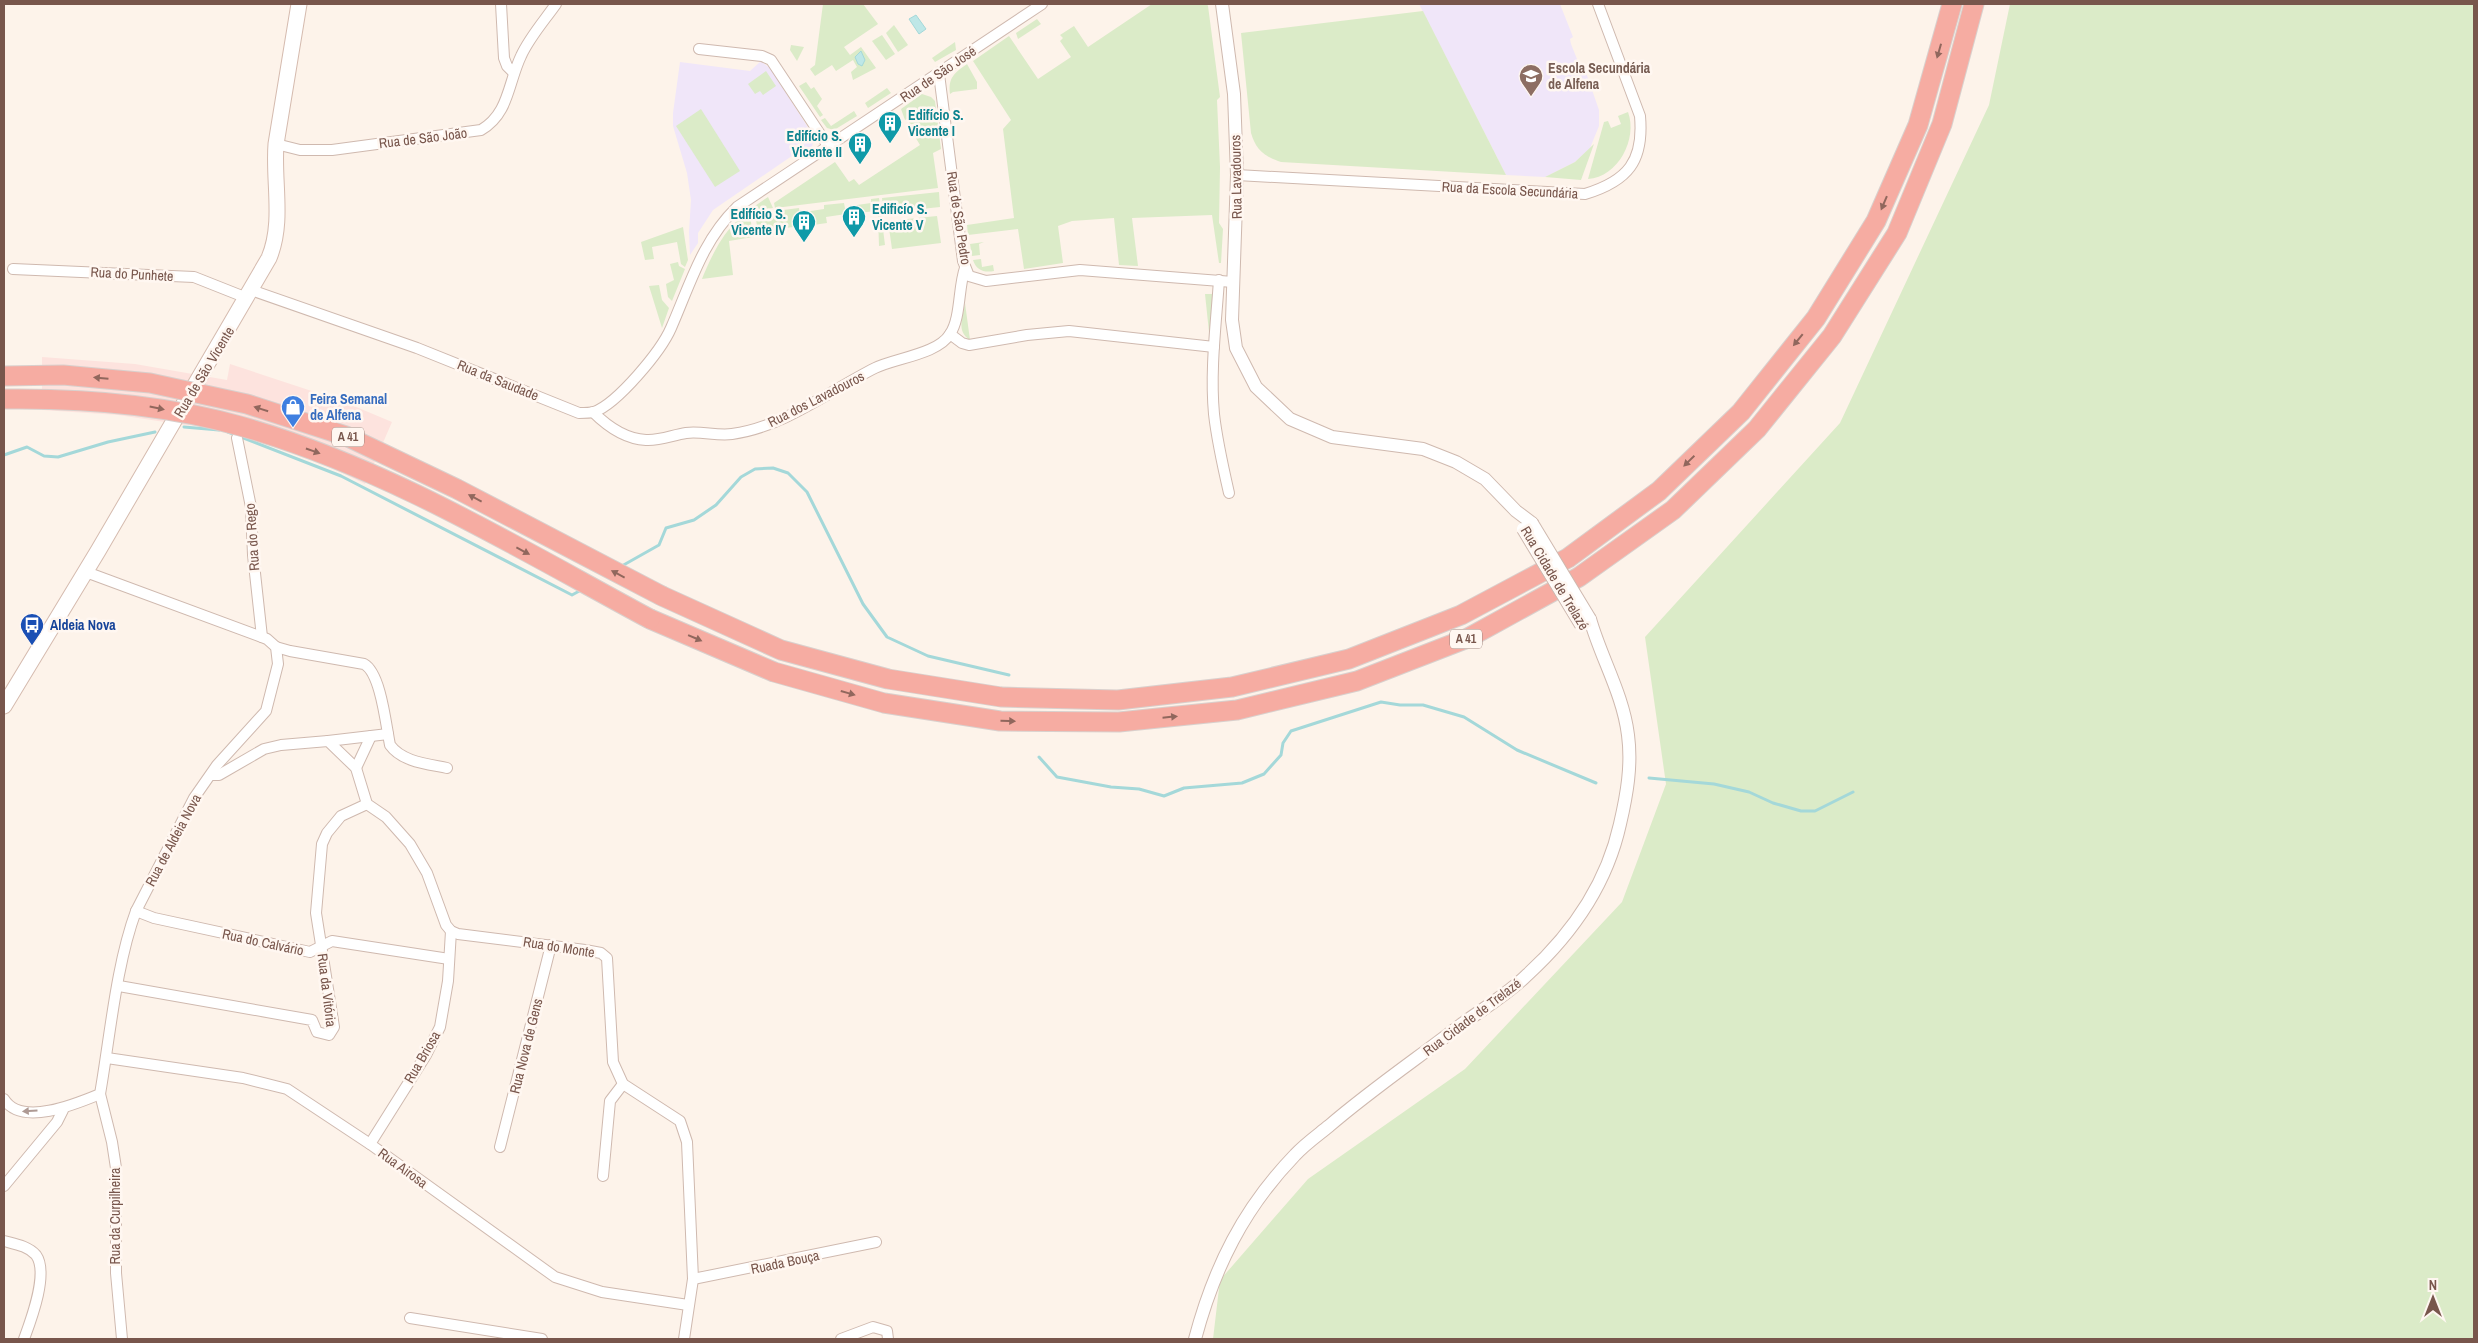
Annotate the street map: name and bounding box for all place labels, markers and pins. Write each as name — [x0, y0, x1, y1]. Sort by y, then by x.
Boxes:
place label: Escola Secundária de Alfena — [1548, 59, 1651, 93]
school or university icon: Escola Secundária de Alfena — [1518, 63, 1544, 97]
place label: Edifício S. Vicente I — [908, 106, 964, 140]
building icon: Edifício S. Vicente I — [877, 110, 903, 144]
place label: Edifício S. Vicente II — [786, 127, 842, 161]
building icon: Edifício S. Vicente II — [847, 131, 873, 165]
place label: Edificío S. Vicente V — [872, 200, 928, 234]
building icon: Edificío S. Vicente V — [841, 204, 867, 238]
place label: Edifício S. Vicente IV — [730, 205, 786, 239]
building icon: Edifício S. Vicente IV — [791, 209, 817, 243]
place label: Feira Semanal de Alfena — [310, 390, 387, 424]
shop icon: Feira Semanal de Alfena — [280, 394, 306, 428]
bus stop icon: Aldeia Nova — [19, 612, 45, 646]
place label: Aldeia Nova — [50, 616, 116, 634]

